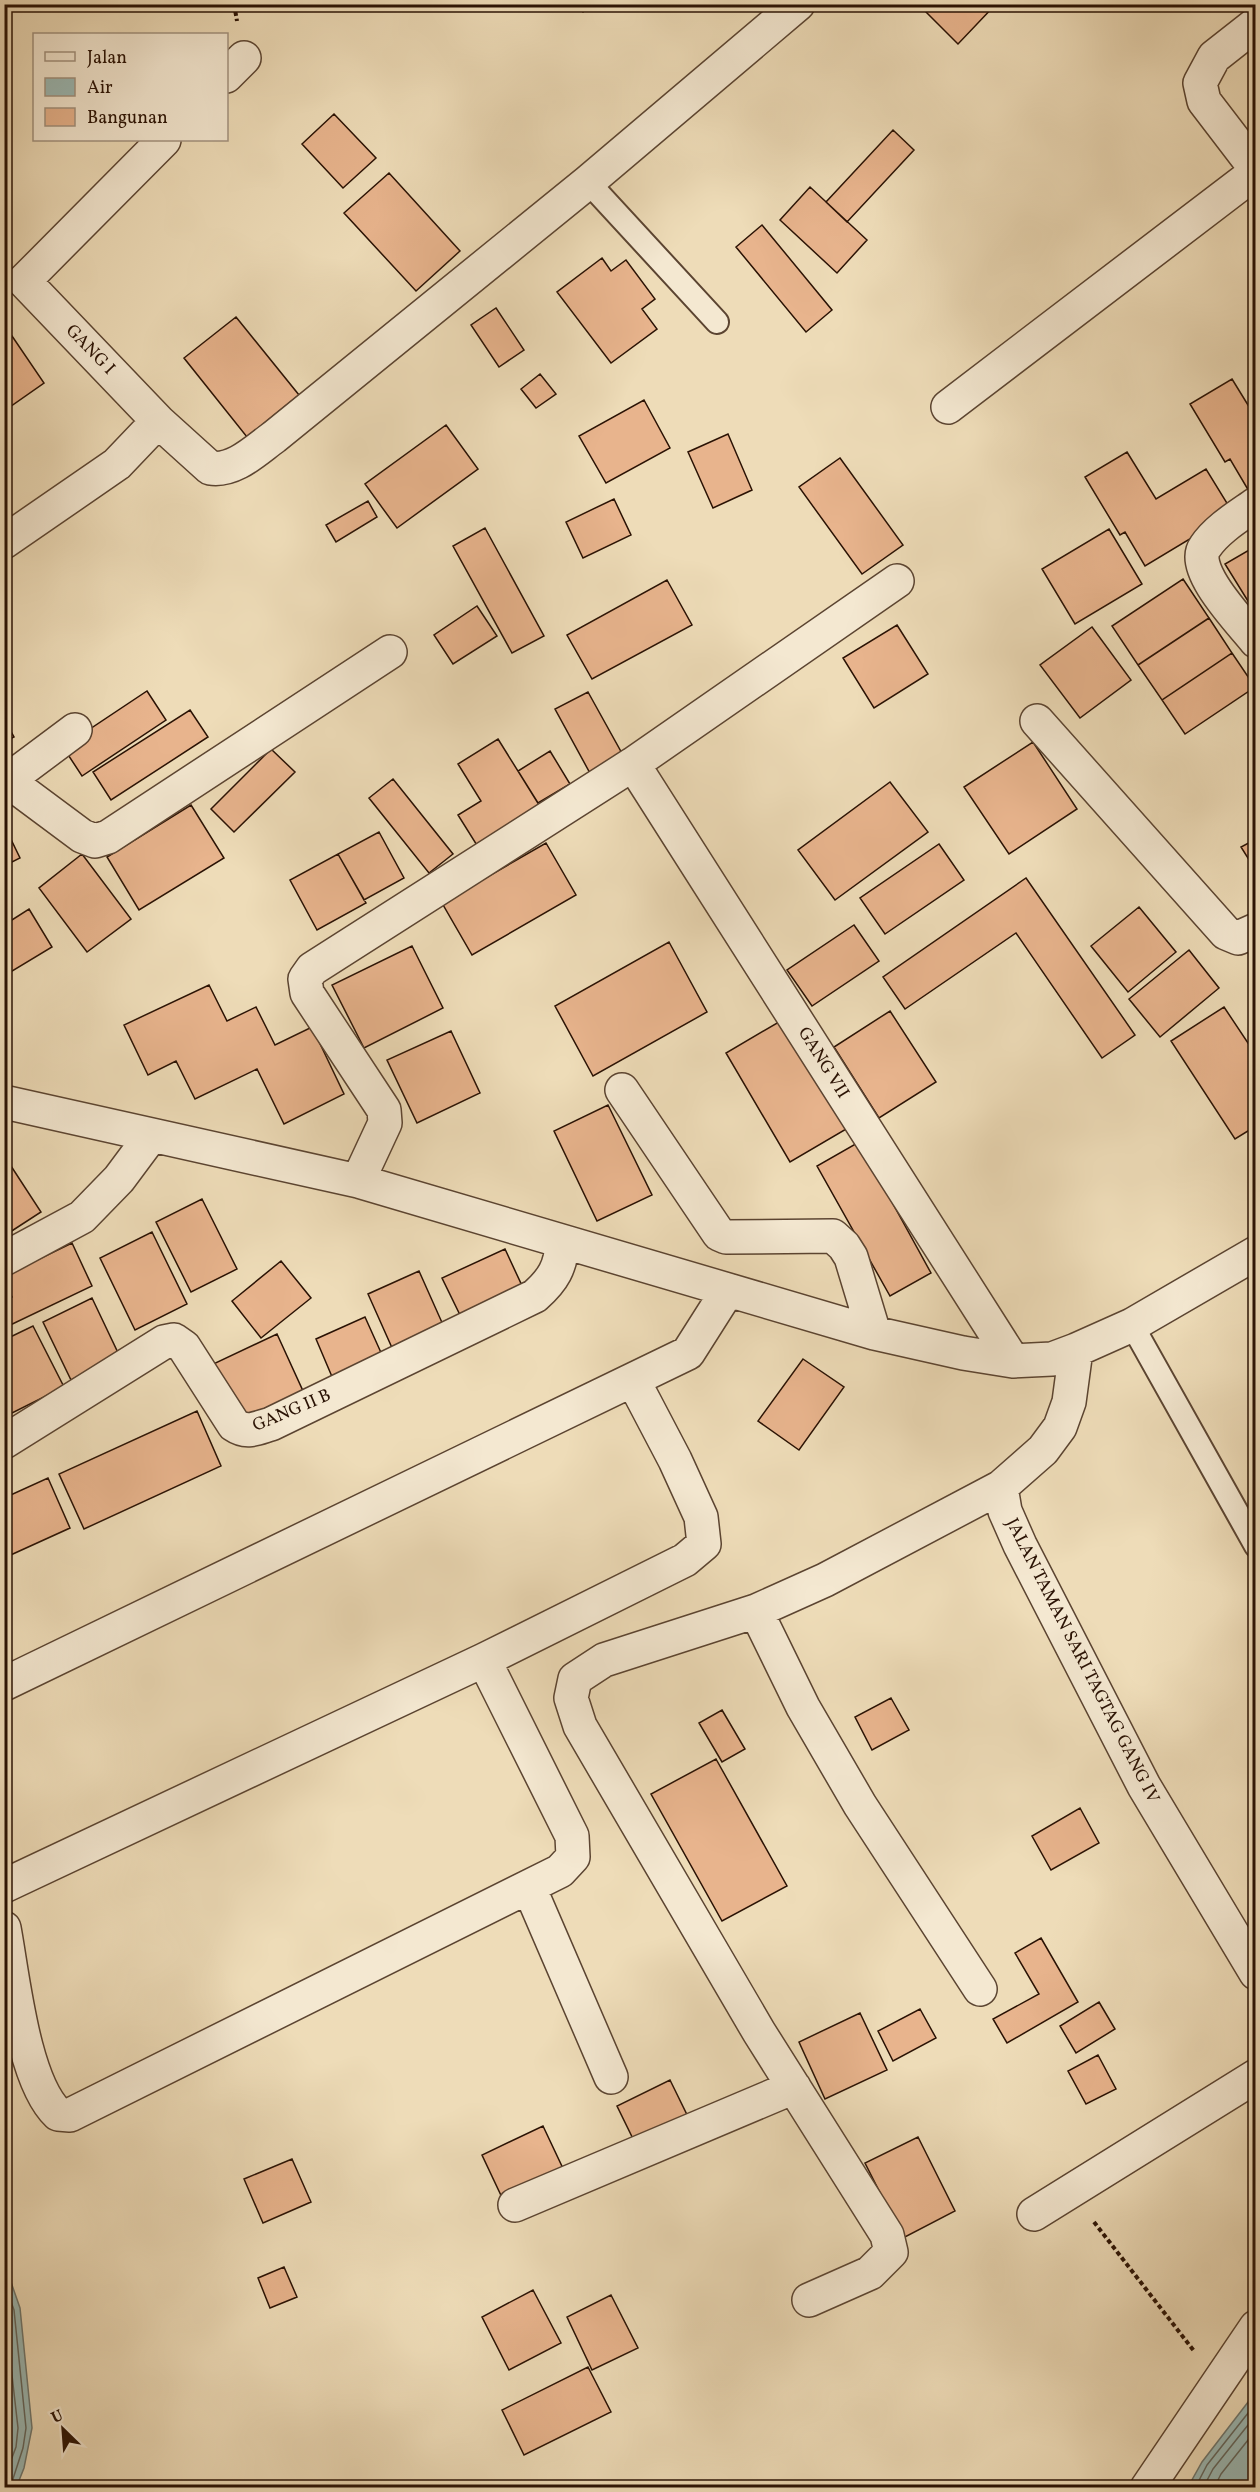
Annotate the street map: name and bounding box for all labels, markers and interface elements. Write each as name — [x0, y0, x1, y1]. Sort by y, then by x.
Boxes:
legend — [33, 33, 228, 141]
text: Jalan — [87, 46, 127, 71]
text: Air — [87, 76, 113, 101]
text: Bangunan — [87, 106, 168, 131]
street label: GANG I — [60, 319, 120, 381]
street label: GANG VII — [791, 1022, 855, 1104]
street label: GANG II B — [249, 1383, 335, 1439]
street label: JALAN TAMAN SARI TAGTAG GANG IV — [999, 1514, 1165, 1808]
north arrow — [33, 2399, 93, 2459]
text: U — [48, 2405, 67, 2430]

